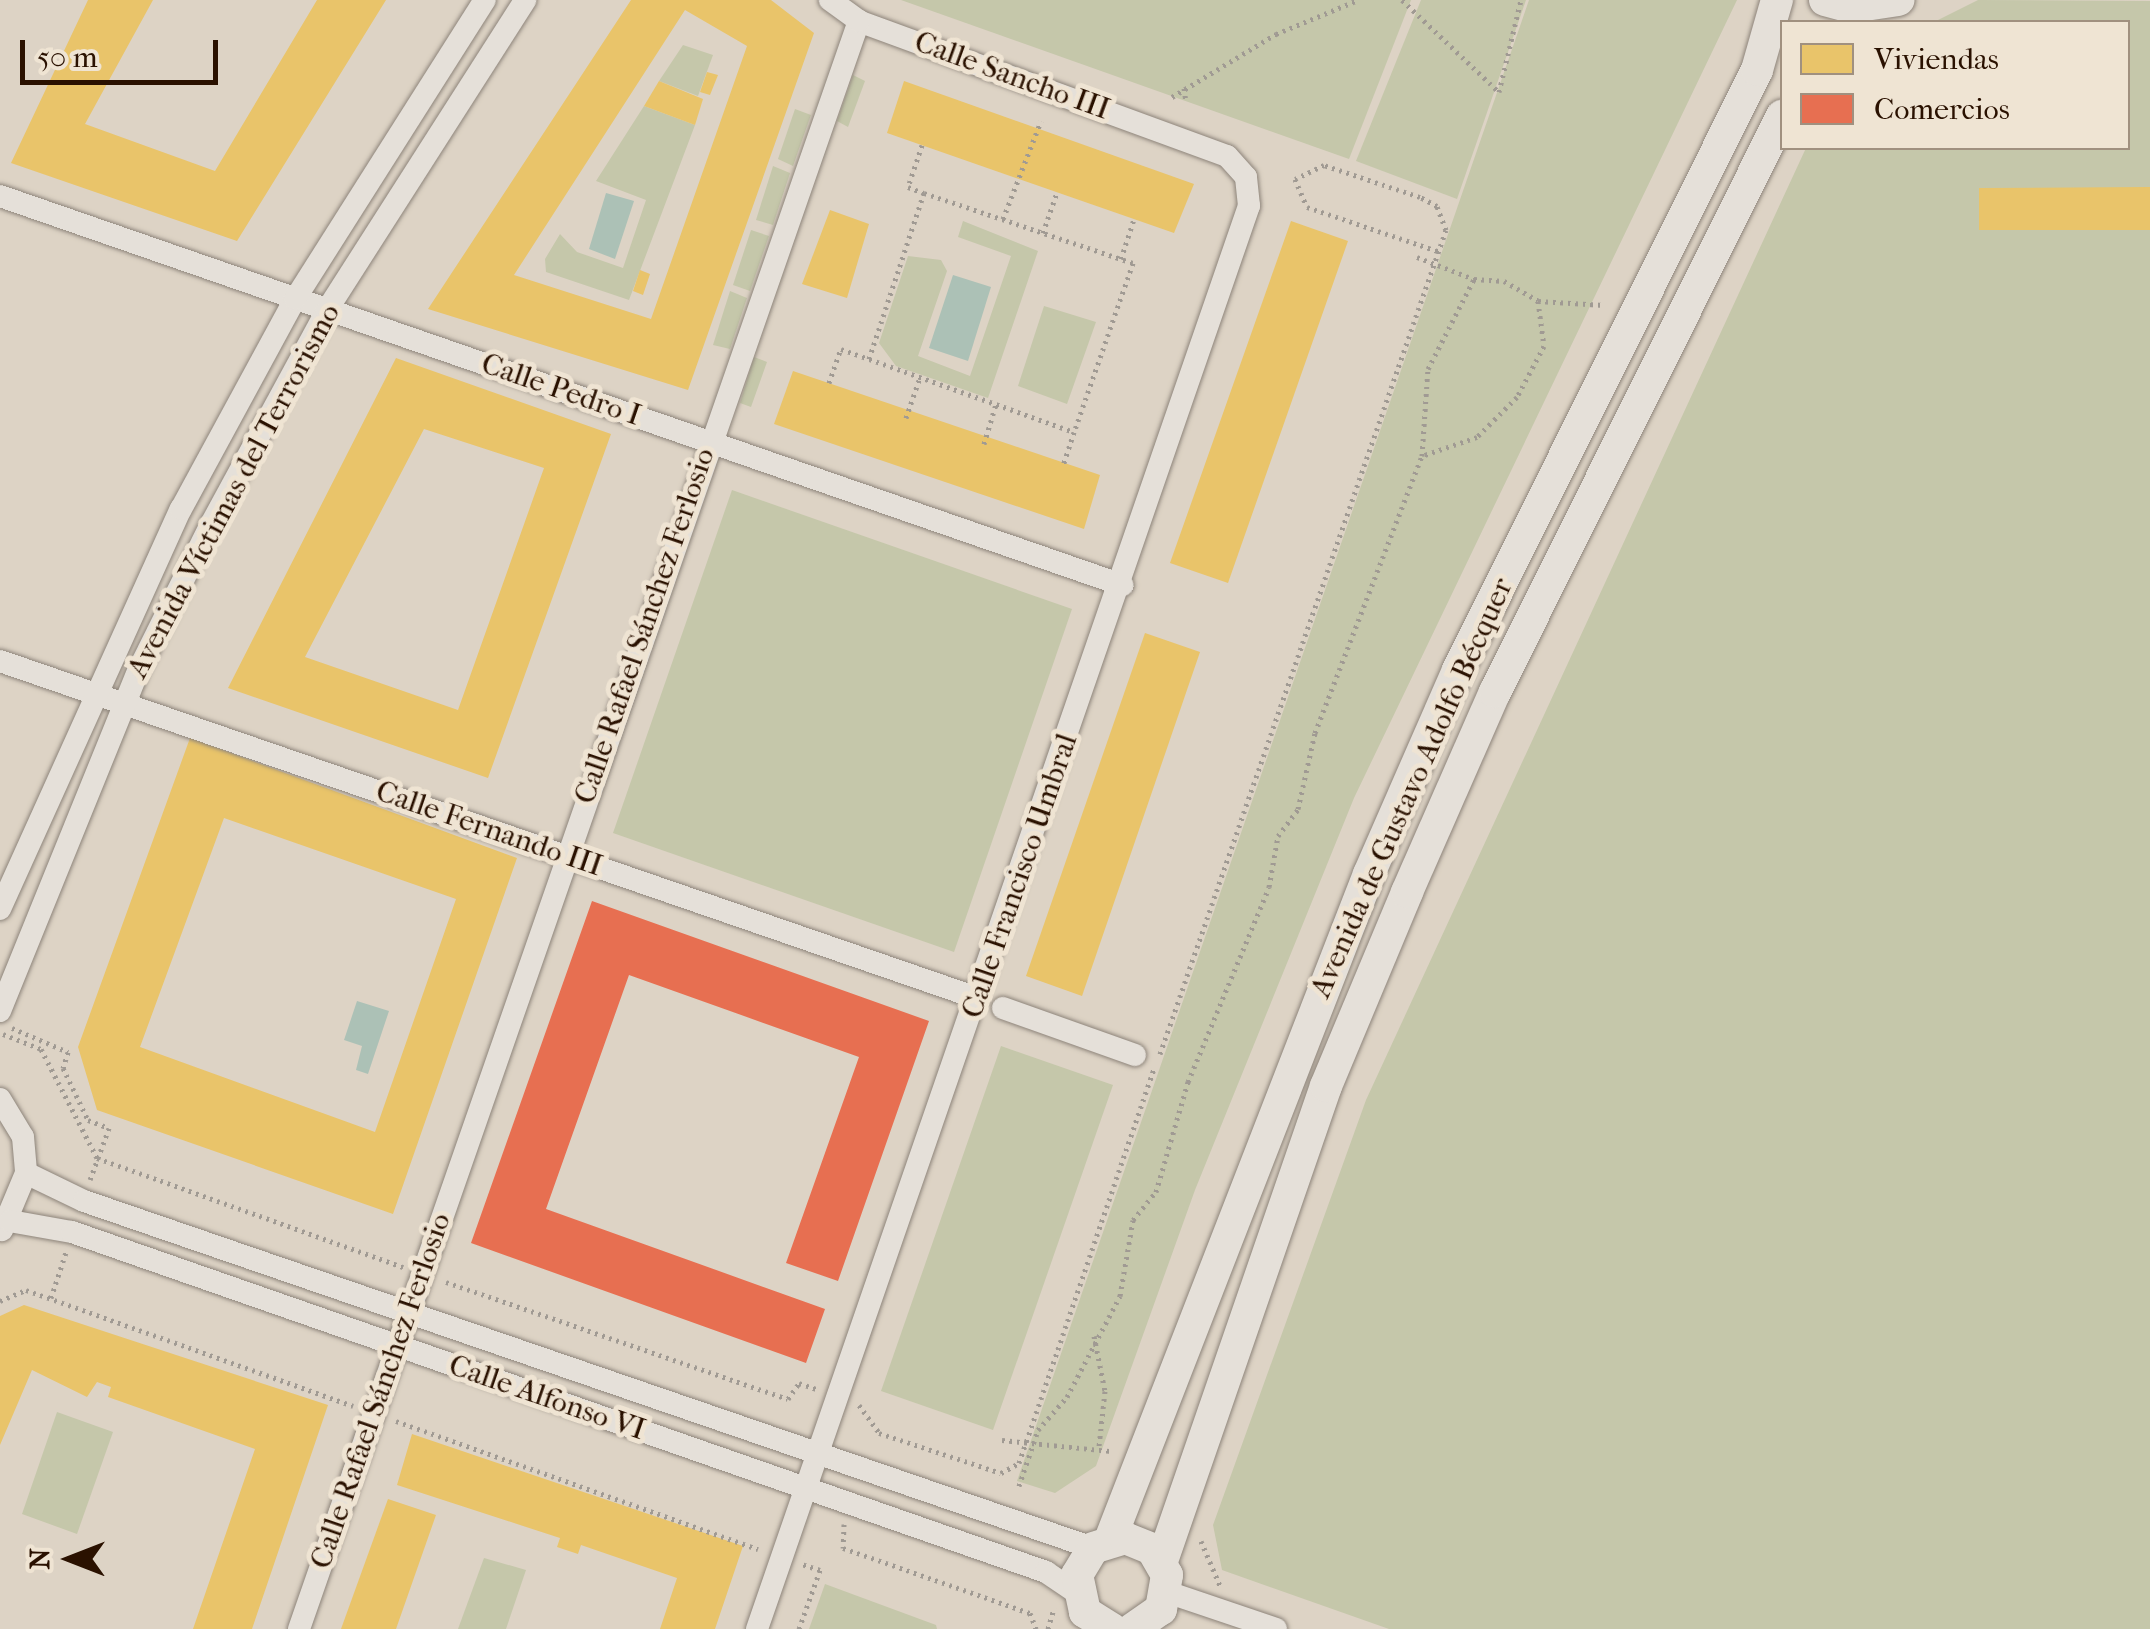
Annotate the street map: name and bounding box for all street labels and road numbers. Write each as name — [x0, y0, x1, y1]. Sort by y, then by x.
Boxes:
street label: Calle Sancho III — [910, 24, 1114, 128]
street label: Avenida Víctimas del Terrorismo — [120, 298, 348, 684]
street label: Calle Pedro I — [477, 346, 645, 434]
street label: Calle Rafael Sánchez Ferlosio — [567, 444, 723, 808]
street label: Avenida de Gustavo Adolfo Bécquer — [1303, 573, 1521, 1003]
street label: Calle Francisco Umbral — [954, 729, 1086, 1023]
street label: Calle Fernando III — [371, 773, 607, 885]
street label: Calle Rafael Sánchez Ferlosio — [303, 1209, 459, 1573]
street label: Calle Alfonso VI — [444, 1348, 650, 1448]

